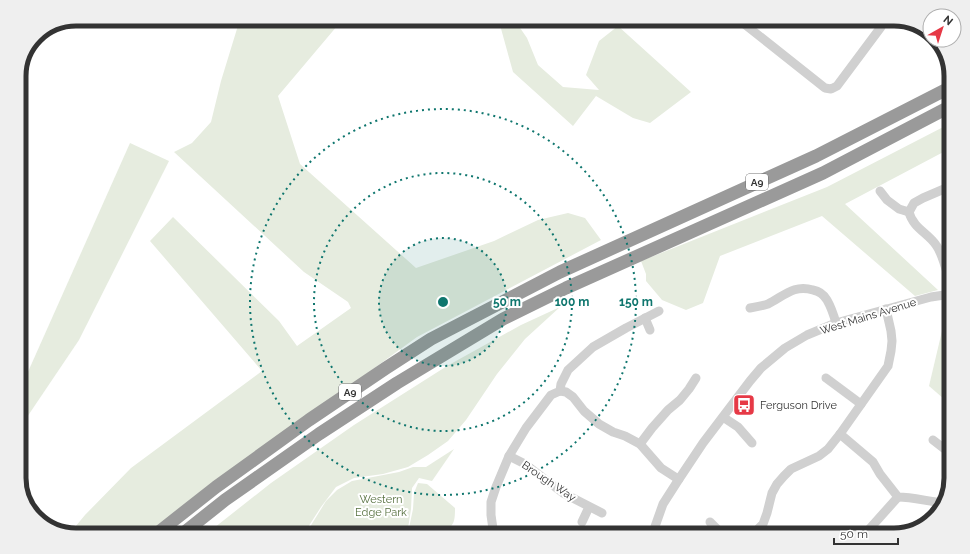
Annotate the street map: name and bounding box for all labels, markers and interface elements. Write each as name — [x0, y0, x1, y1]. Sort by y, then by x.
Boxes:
north arrow — [922, 8, 962, 48]
text: N — [941, 13, 955, 28]
road number: A9 — [746, 174, 768, 190]
centre of rings — [436, 295, 450, 309]
text: 50 m — [493, 295, 521, 309]
text: 100 m — [555, 295, 589, 309]
text: 150 m — [619, 295, 653, 309]
street label: West Mains Avenue — [819, 296, 918, 337]
road number: A9 — [339, 384, 361, 400]
bus stop icon: Ferguson Drive — [731, 392, 757, 418]
place label: Ferguson Drive — [760, 399, 837, 412]
street label: Brough Way — [519, 459, 578, 504]
park label: Western Edge Park — [355, 493, 407, 519]
scale bar — [834, 520, 898, 546]
text: 50 m — [840, 527, 868, 541]

